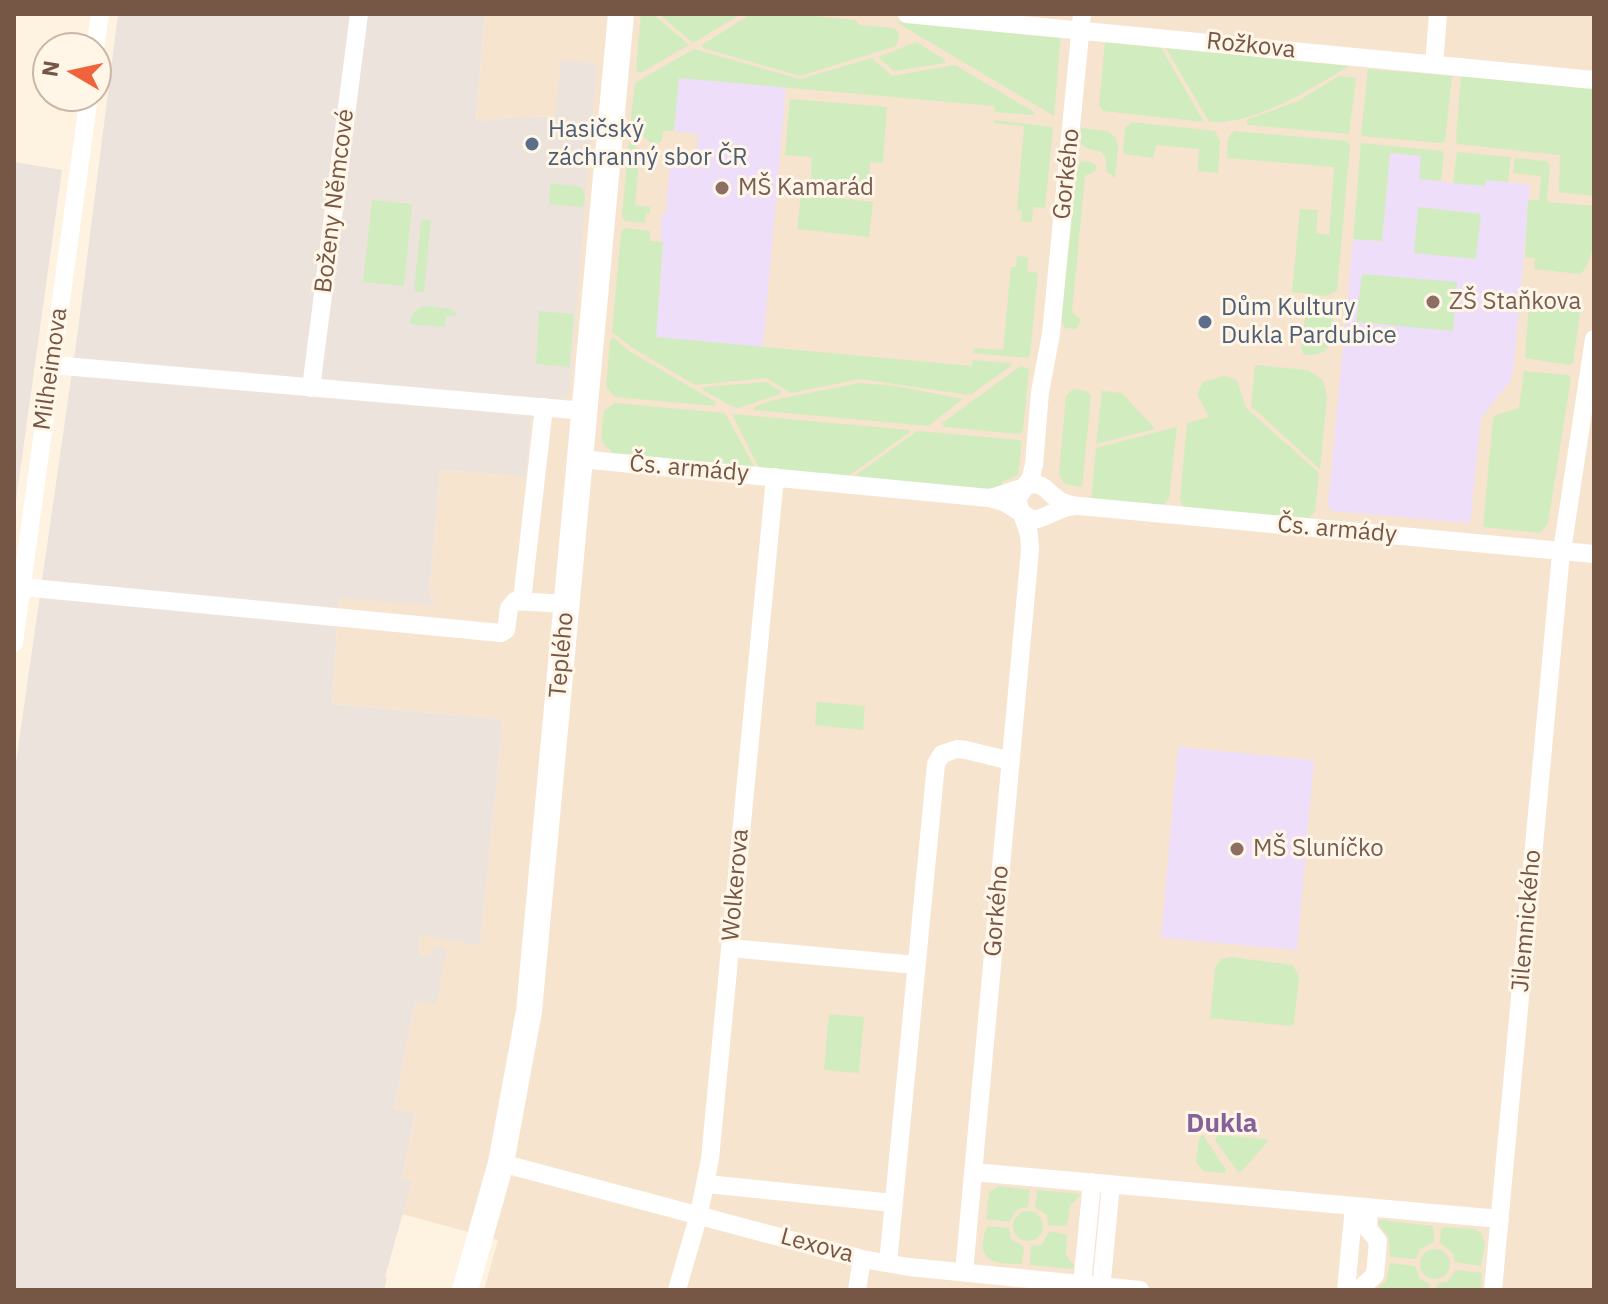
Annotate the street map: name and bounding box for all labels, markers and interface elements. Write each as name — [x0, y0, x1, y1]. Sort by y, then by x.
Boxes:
street label: Rožkova — [1205, 27, 1297, 65]
north arrow — [32, 32, 112, 112]
text: N — [34, 58, 65, 79]
street label: Boženy Němcové — [309, 107, 361, 295]
place label: Hasičský záchranný sbor ČR — [548, 116, 748, 172]
street label: Gorkého — [1048, 127, 1086, 221]
marker: Hasičský záchranný sbor ČR — [523, 135, 541, 153]
place label: MŠ Kamarád — [738, 174, 874, 202]
marker: MŠ Kamarád — [713, 179, 731, 197]
place label: ZŠ Staňkova — [1449, 288, 1581, 316]
marker: ZŠ Staňkova — [1424, 293, 1442, 311]
place label: Dům Kultury Dukla Pardubice — [1221, 294, 1397, 350]
street label: Milheimova — [28, 306, 74, 432]
marker: Dům Kultury Dukla Pardubice — [1196, 313, 1214, 331]
street label: Čs. armády — [628, 449, 750, 489]
street label: Čs. armády — [1276, 510, 1398, 550]
street label: Teplého — [544, 611, 580, 699]
street label: Wolkerova — [717, 828, 755, 942]
place label: MŠ Sluníčko — [1253, 835, 1384, 863]
marker: MŠ Sluníčko — [1228, 840, 1246, 858]
street label: Jilemnického — [1506, 848, 1548, 994]
street label: Gorkého — [979, 864, 1015, 958]
district label: Dukla — [1186, 1108, 1258, 1140]
street label: Lexova — [777, 1222, 857, 1270]

